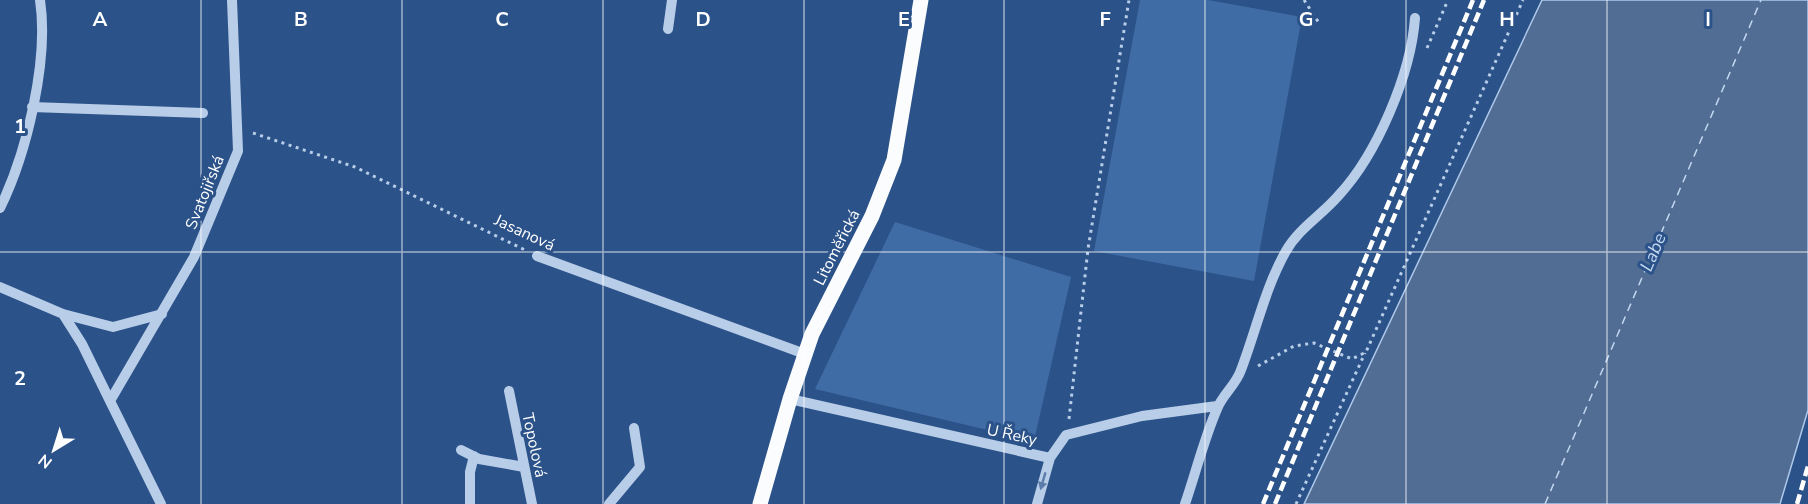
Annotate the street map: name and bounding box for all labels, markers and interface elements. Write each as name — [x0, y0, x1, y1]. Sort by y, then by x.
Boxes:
text: A — [93, 6, 108, 33]
text: B — [294, 6, 308, 33]
text: C — [495, 6, 509, 33]
text: D — [695, 6, 711, 33]
text: E — [898, 6, 910, 33]
text: F — [1099, 6, 1111, 33]
text: G — [1299, 6, 1313, 33]
text: H — [1499, 6, 1515, 33]
text: I — [1705, 6, 1711, 33]
text: 1 — [14, 113, 26, 140]
street label: Svatojiřská — [180, 152, 230, 233]
street label: Litoměřická — [808, 206, 865, 289]
street label: Jasanová — [490, 209, 558, 256]
water label: Labe — [1634, 229, 1672, 275]
text: 2 — [14, 365, 26, 392]
street label: Topolová — [516, 411, 552, 480]
street label: U Řeky — [985, 419, 1040, 451]
north arrow — [24, 420, 84, 480]
text: N — [34, 449, 57, 473]
one-way arrow — [1038, 472, 1047, 490]

